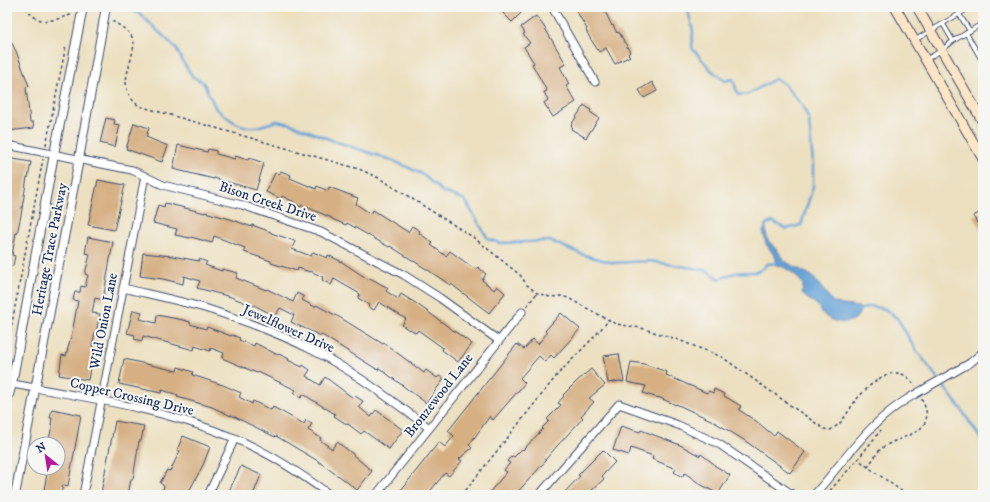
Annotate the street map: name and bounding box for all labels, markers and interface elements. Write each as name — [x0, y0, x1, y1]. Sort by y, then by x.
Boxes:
street label: Bison Creek Drive — [217, 178, 319, 226]
street label: Heritage Trace Parkway — [28, 181, 72, 317]
street label: Wild Onion Lane — [86, 271, 122, 372]
street label: Jewelflower Drive — [238, 300, 338, 357]
street label: Bronzewood Lane — [400, 350, 477, 441]
street label: Copper Crossing Drive — [68, 374, 196, 420]
north arrow — [26, 436, 66, 476]
text: N — [34, 440, 49, 457]

